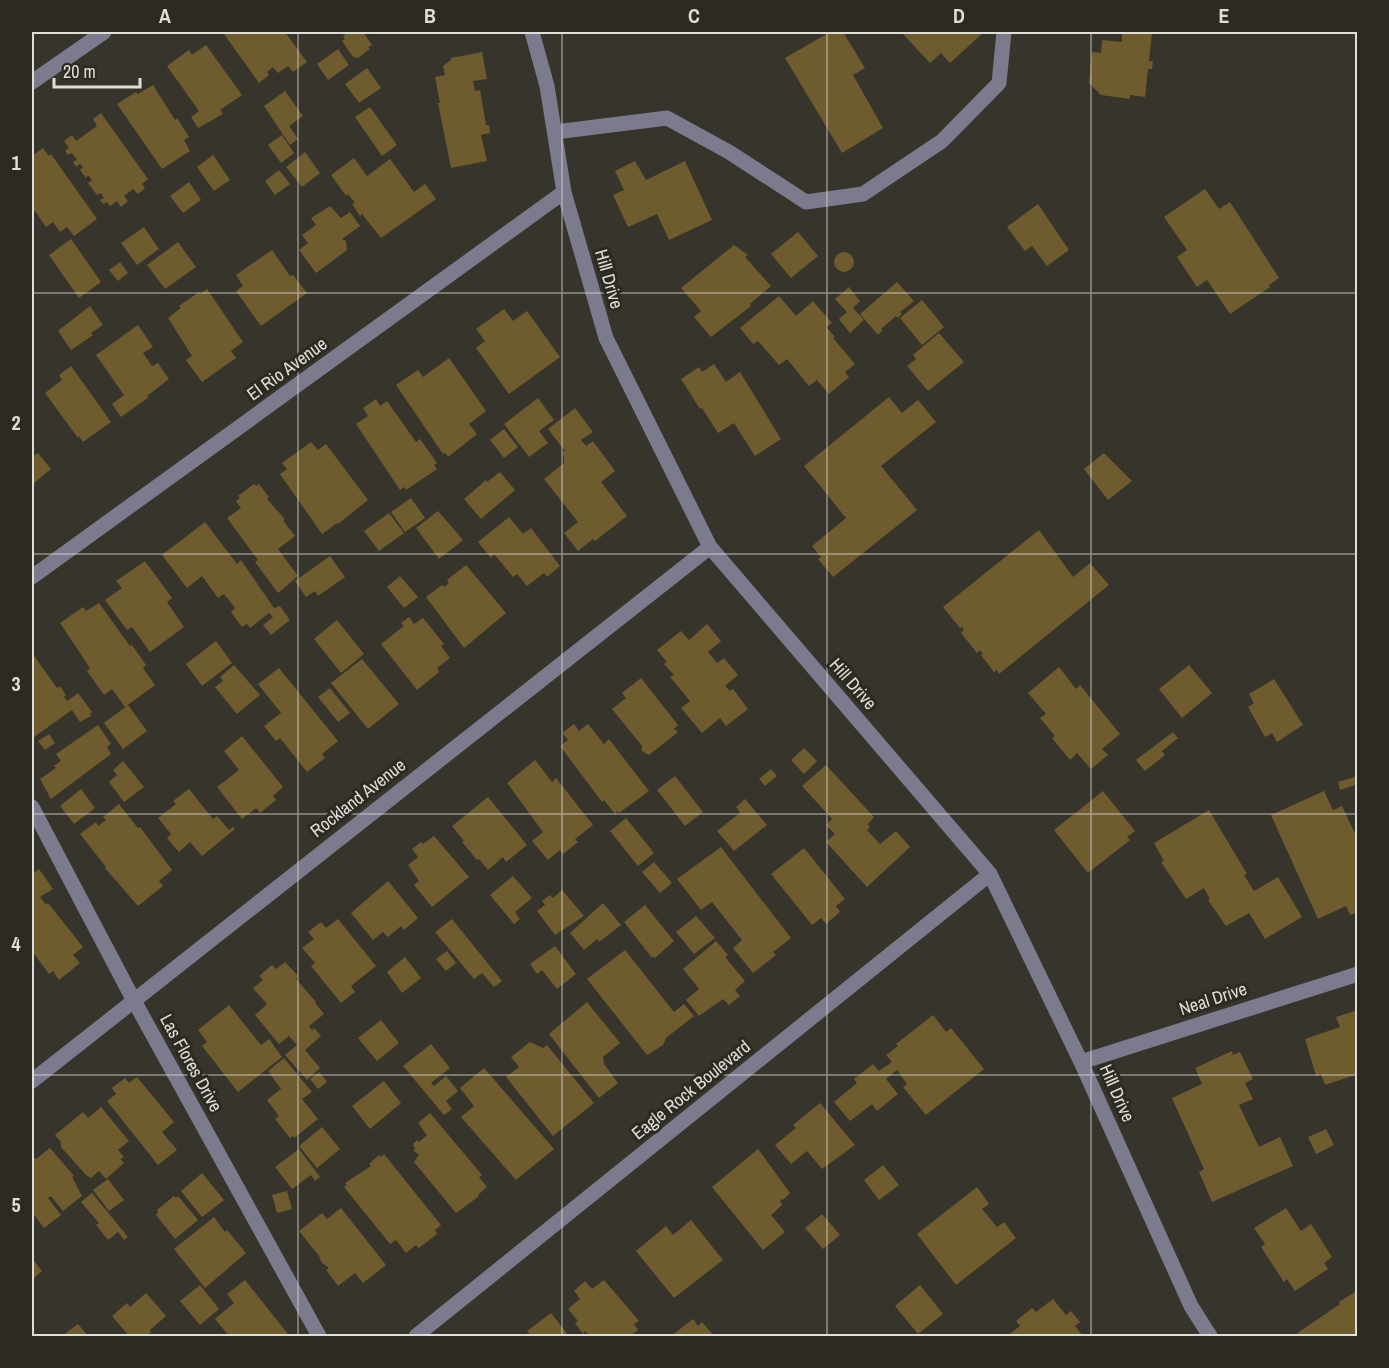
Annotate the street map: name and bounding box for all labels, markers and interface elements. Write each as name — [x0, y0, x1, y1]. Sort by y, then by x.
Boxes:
text: A — [159, 2, 171, 29]
text: B — [424, 2, 436, 29]
text: C — [688, 2, 700, 29]
text: D — [953, 2, 965, 29]
text: E — [1219, 2, 1230, 29]
scale bar — [54, 51, 140, 89]
text: 20 m — [63, 59, 96, 84]
text: 1 — [11, 149, 21, 176]
street label: Hill Drive — [589, 246, 630, 311]
street label: El Rio Avenue — [242, 331, 332, 406]
text: 2 — [11, 409, 21, 436]
street label: Hill Drive — [824, 653, 883, 715]
text: 3 — [11, 670, 21, 697]
street label: Rockland Avenue — [305, 752, 411, 843]
text: 4 — [11, 930, 21, 957]
street label: Neal Drive — [1176, 976, 1250, 1021]
street label: Las Flores Drive — [154, 1009, 229, 1116]
street label: Eagle Rock Boulevard — [626, 1034, 755, 1145]
street label: Hill Drive — [1094, 1060, 1141, 1126]
text: 5 — [11, 1191, 21, 1218]

